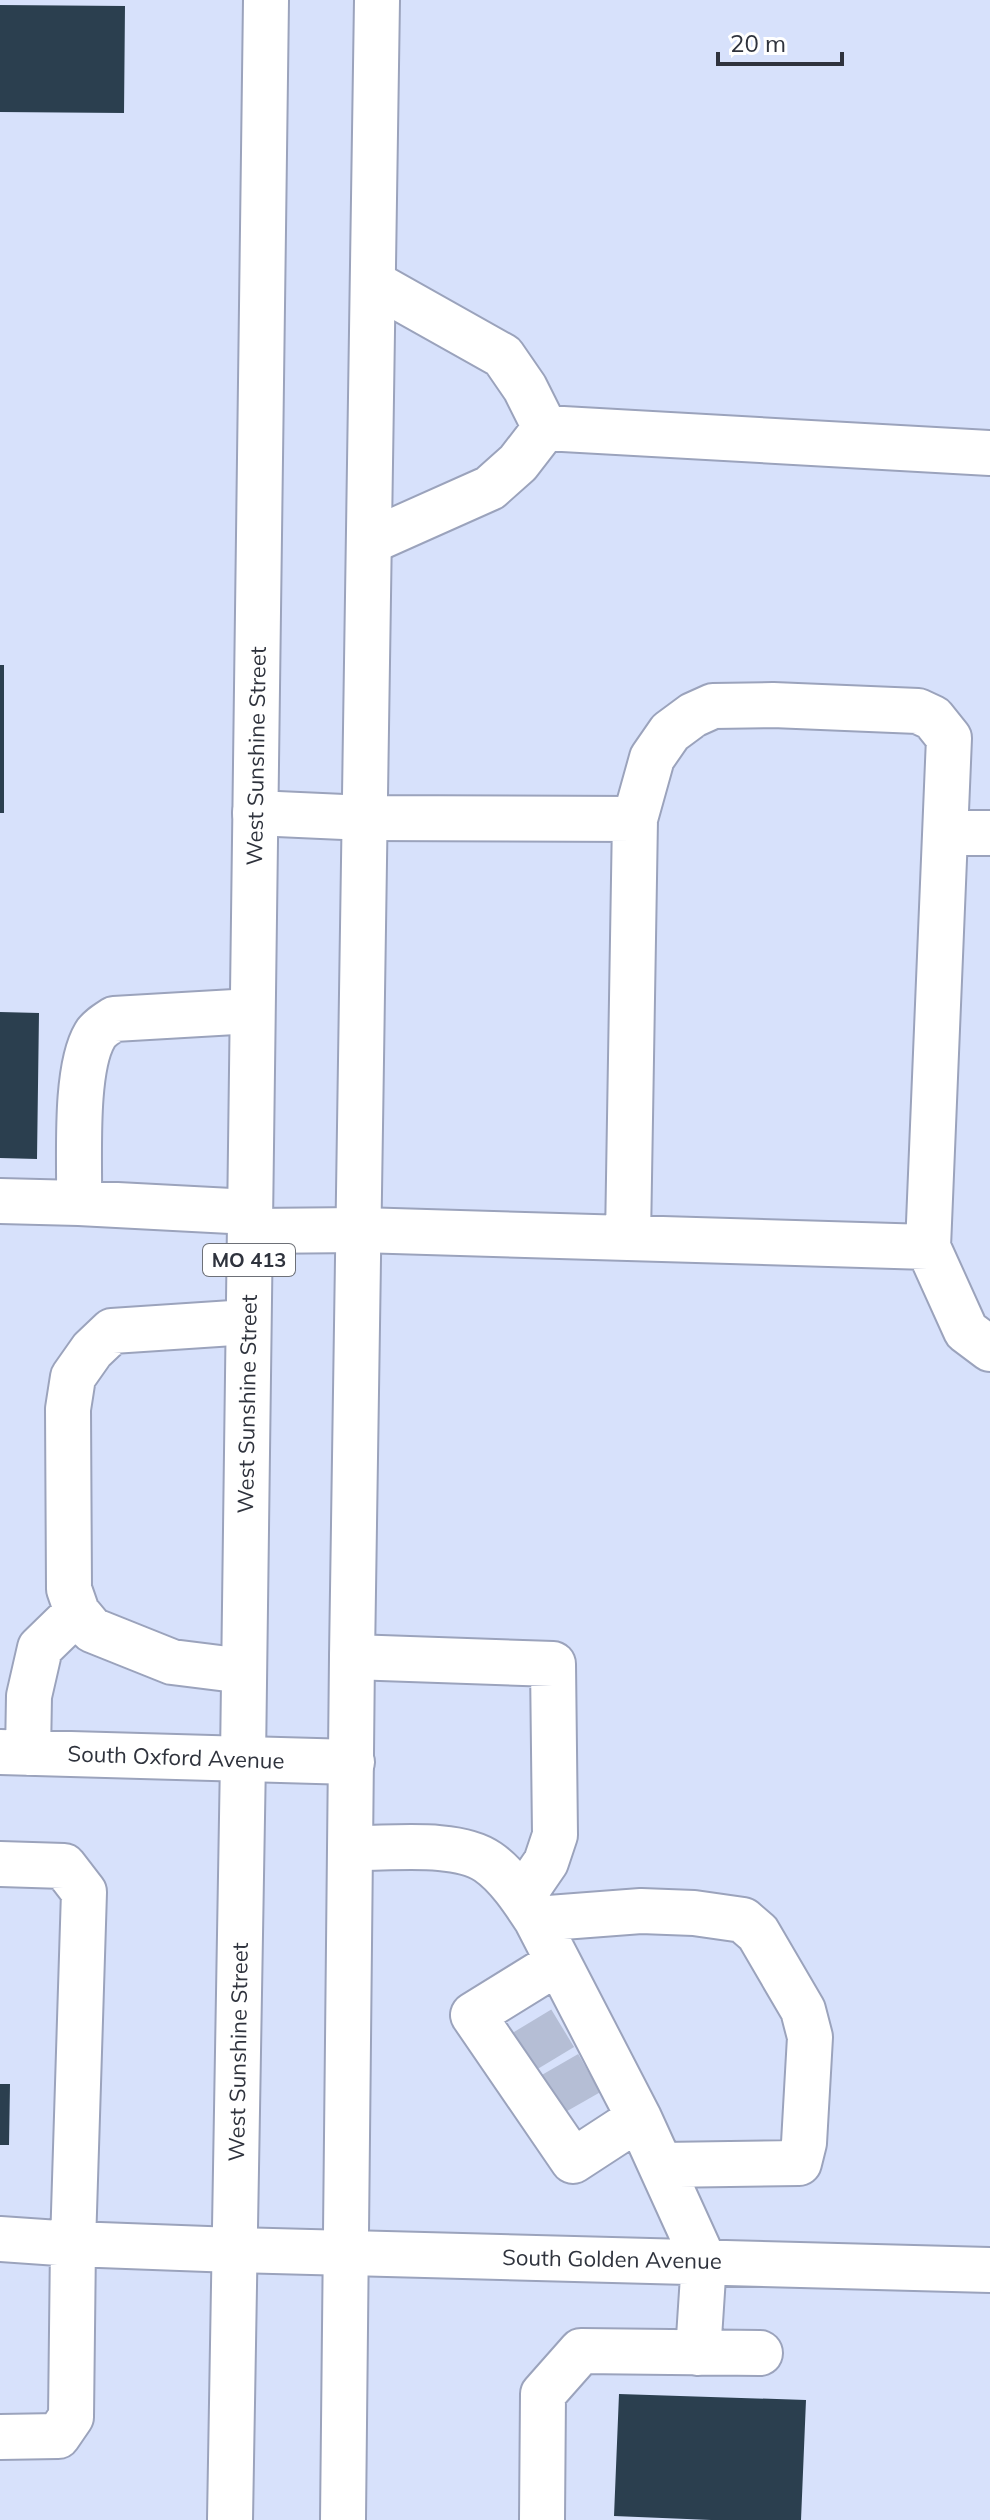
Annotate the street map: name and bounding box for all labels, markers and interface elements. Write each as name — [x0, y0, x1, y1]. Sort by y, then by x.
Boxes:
scale bar — [718, 16, 842, 66]
text: 20 m — [730, 28, 786, 58]
street label: West Sunshine Street — [240, 646, 272, 866]
road number: MO 413 — [203, 1244, 295, 1276]
street label: West Sunshine Street — [231, 1294, 263, 1514]
street label: South Oxford Avenue — [67, 1739, 285, 1775]
street label: West Sunshine Street — [222, 1942, 254, 2162]
street label: South Golden Avenue — [502, 2243, 722, 2275]

